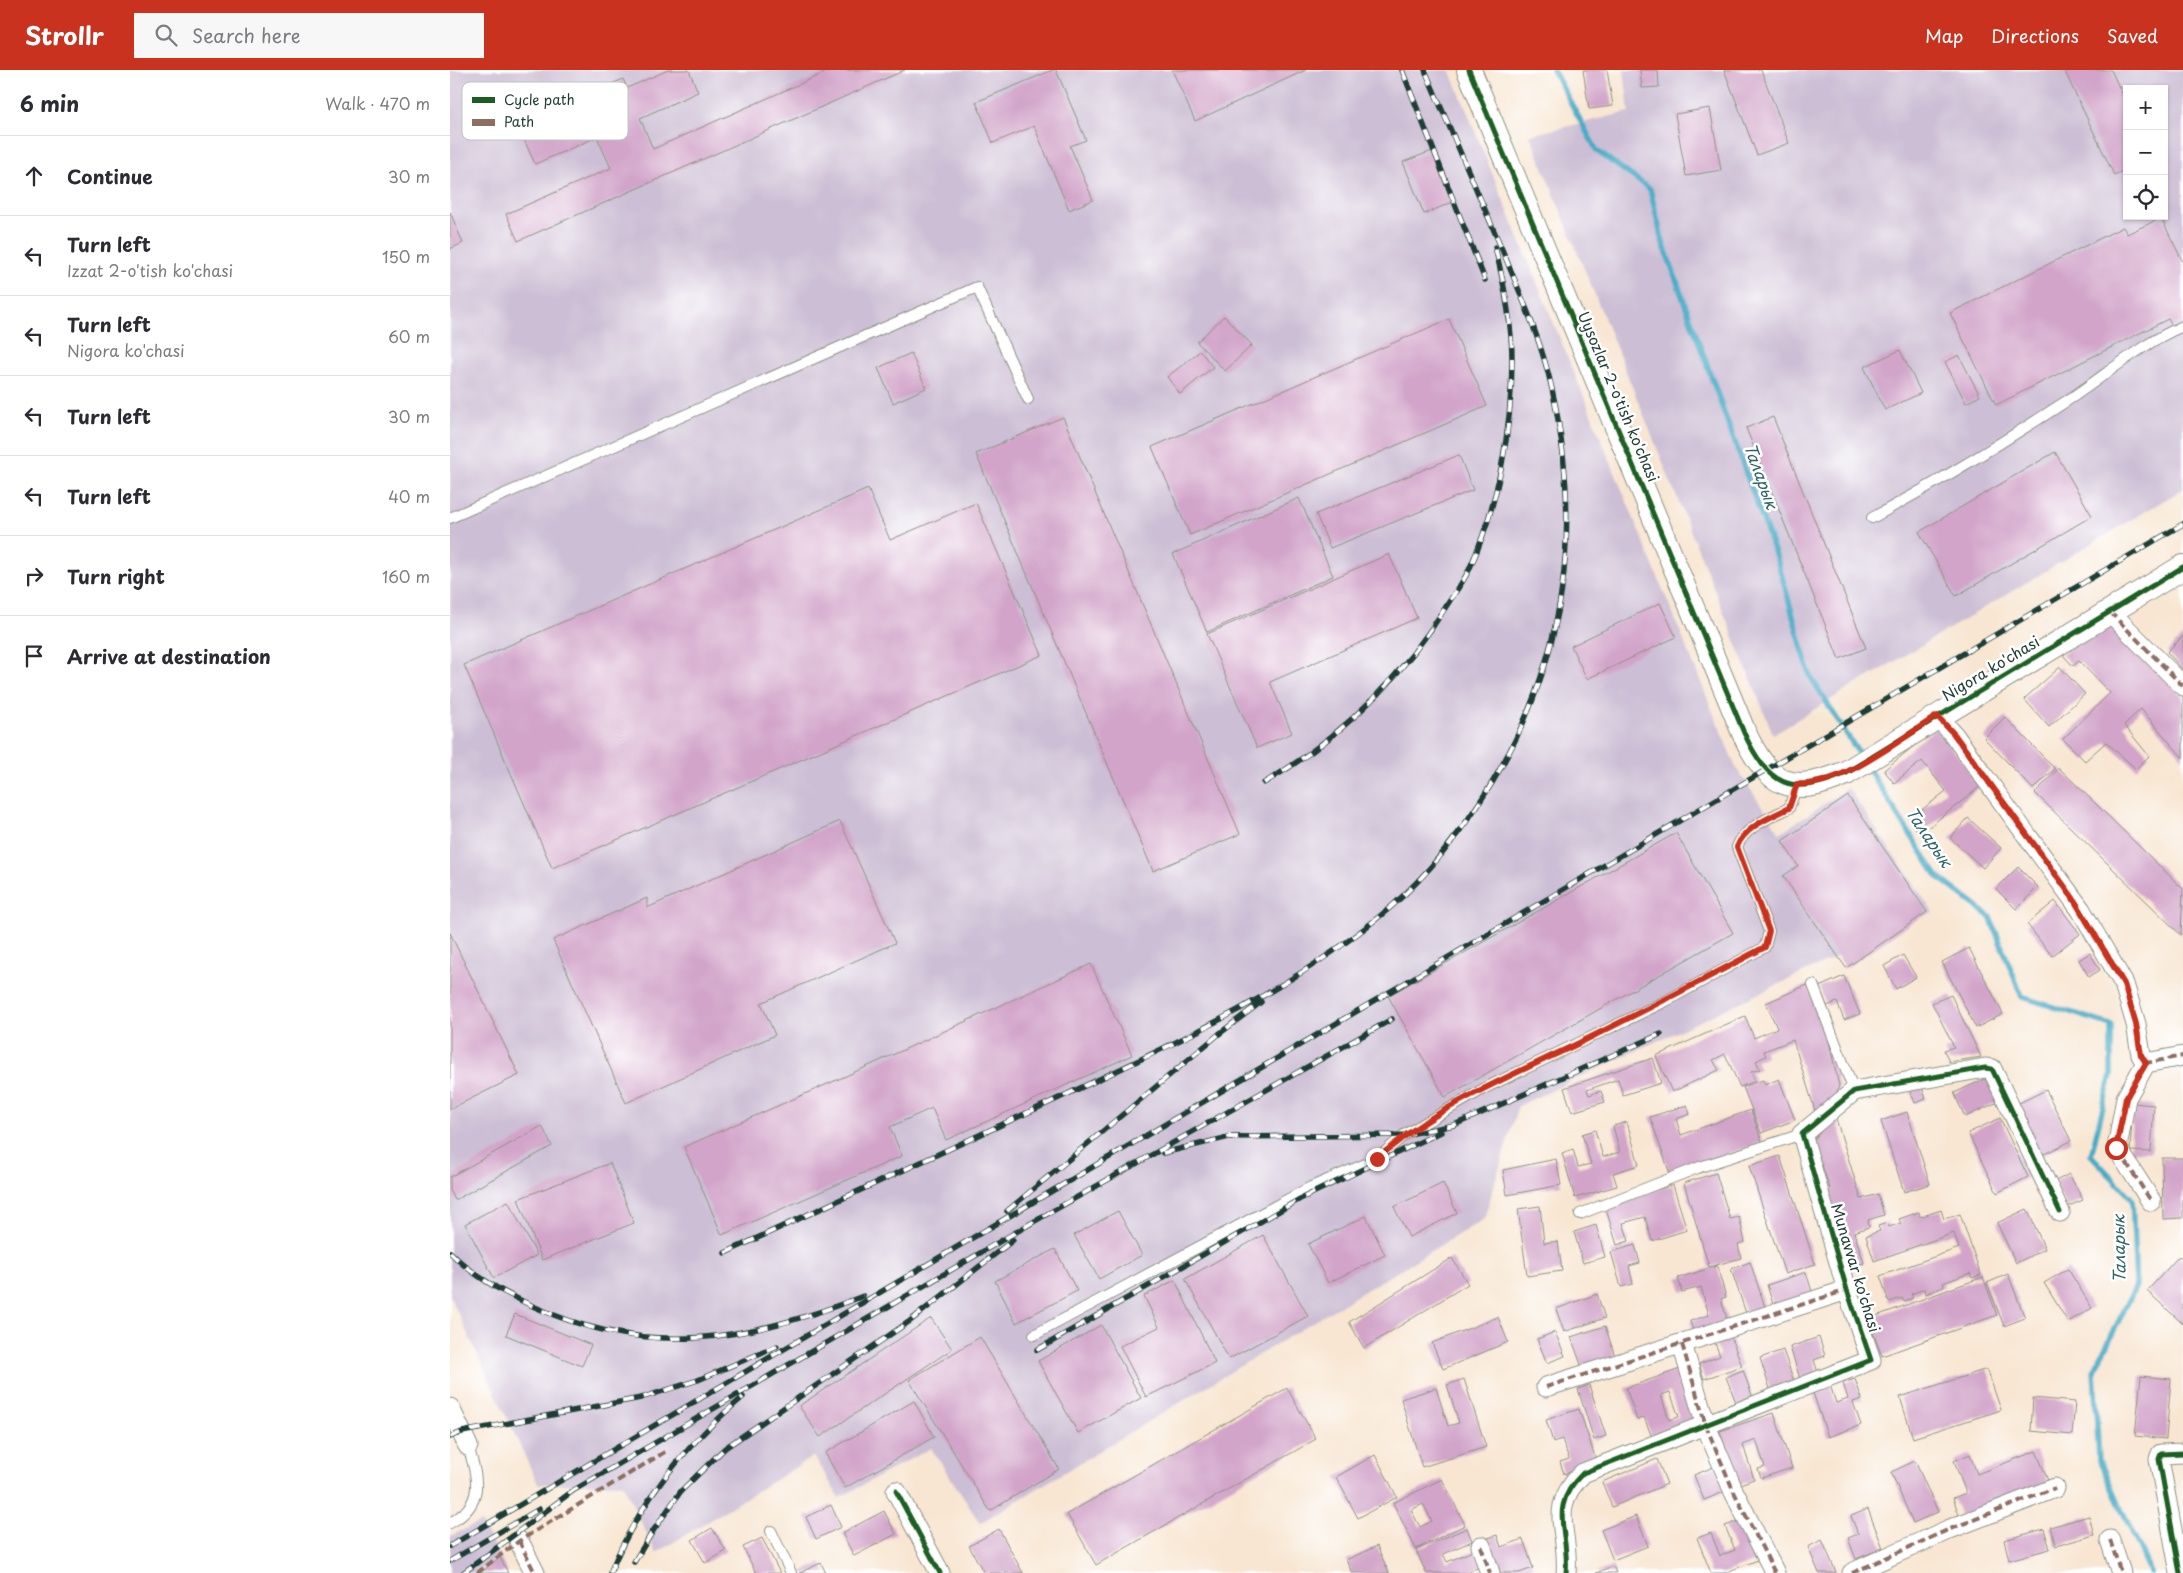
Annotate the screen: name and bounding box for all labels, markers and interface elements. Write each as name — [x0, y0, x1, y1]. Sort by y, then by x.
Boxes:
search box — [134, 13, 484, 58]
text: Strollr — [25, 17, 104, 53]
icon: search — [152, 21, 180, 49]
text: Search here — [192, 21, 301, 49]
text: Map — [1925, 22, 1963, 49]
text: Directions — [1991, 22, 2079, 49]
text: Saved — [2107, 22, 2158, 49]
legend — [462, 82, 628, 140]
map controls — [2123, 85, 2168, 220]
button: + — [2123, 85, 2168, 130]
text: 6 min — [20, 87, 79, 119]
text: Cycle path — [504, 89, 575, 110]
text: Walk · 470 m — [325, 91, 430, 115]
text: Path — [504, 111, 534, 132]
button: − — [2123, 130, 2168, 175]
icon: ahead — [20, 162, 48, 190]
text: Continue — [67, 162, 153, 190]
text: 30 m — [388, 164, 430, 188]
button: locate — [2123, 175, 2168, 220]
text: Turn left — [67, 230, 151, 258]
icon: left — [20, 242, 48, 270]
text: 150 m — [382, 244, 430, 268]
text: Izzat 2-o'tish ko'chasi — [67, 258, 233, 282]
street label: Uysozlar 2-o'tish ko'chasi — [1573, 308, 1666, 485]
text: Turn left — [67, 310, 151, 338]
icon: left — [20, 322, 48, 350]
text: 60 m — [388, 324, 430, 348]
text: Nigora ko'chasi — [67, 338, 185, 362]
icon: left — [20, 402, 48, 430]
text: Turn left — [67, 402, 151, 430]
text: 30 m — [388, 404, 430, 428]
water label: Таларык — [1739, 440, 1785, 513]
icon: left — [20, 482, 48, 510]
text: Turn left — [67, 482, 151, 510]
text: 40 m — [388, 484, 430, 508]
icon: right — [20, 562, 48, 590]
text: Turn right — [67, 562, 165, 590]
text: 160 m — [382, 564, 430, 588]
street label: Nigora ko'chasi — [1937, 629, 2043, 706]
icon: arrive — [20, 642, 48, 670]
text: Arrive at destination — [67, 642, 271, 670]
water label: Таларык — [1901, 801, 1960, 873]
route start — [2105, 1137, 2128, 1160]
route end — [1366, 1148, 1389, 1171]
street label: Munavvar ko'chasi — [1826, 1200, 1887, 1335]
water label: Таларык — [2105, 1213, 2131, 1283]

